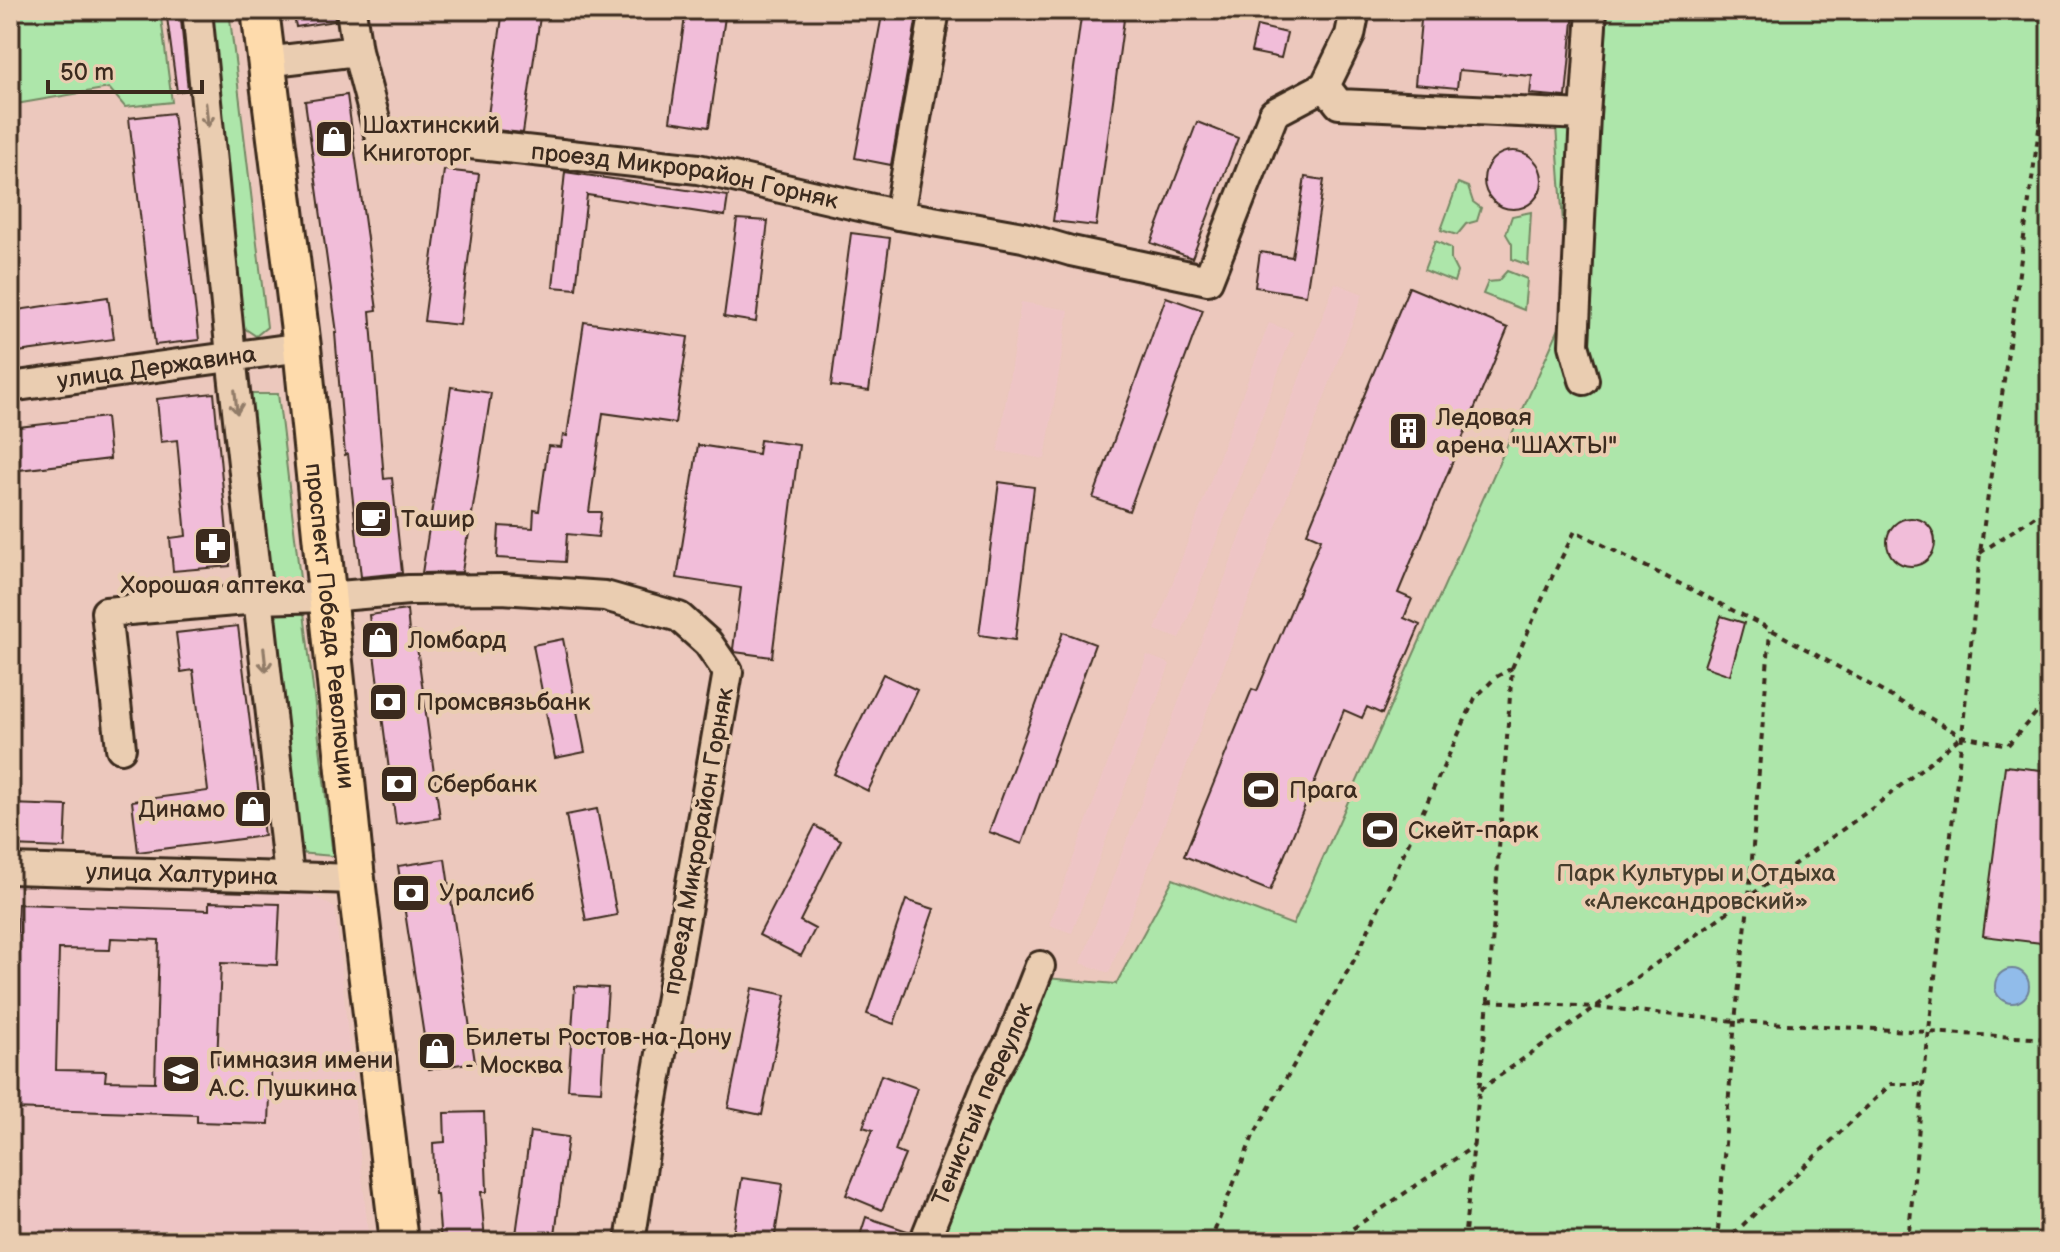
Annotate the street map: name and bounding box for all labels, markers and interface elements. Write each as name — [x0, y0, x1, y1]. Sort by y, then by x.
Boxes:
scale bar — [48, 44, 202, 94]
text: 50 m — [60, 58, 114, 87]
one-way arrow — [200, 102, 215, 128]
place label: Шахтинский Книготорг — [362, 111, 500, 168]
shop icon: Шахтинский Книготорг — [313, 118, 355, 160]
street label: проезд Микрорайон Горняк — [529, 137, 841, 216]
street label: улица Державина — [55, 339, 258, 395]
one-way arrow — [229, 388, 244, 415]
place label: Ледовая арена "ШАХТЫ" — [1435, 403, 1617, 460]
building icon: Ледовая арена "ШАХТЫ" — [1387, 410, 1429, 452]
street label: проспект Победа Революции — [299, 462, 361, 790]
cafe icon: Ташир — [352, 498, 394, 540]
place label: Ташир — [401, 505, 475, 534]
pharmacy icon: Хорошая аптека — [192, 525, 234, 567]
place label: Хорошая аптека — [121, 571, 305, 600]
shop icon: Ломбард — [359, 619, 401, 661]
place label: Ломбард — [407, 626, 507, 655]
one-way arrow — [258, 646, 273, 673]
bank icon: Промсвязьбанк — [367, 681, 409, 723]
street label: проезд Микрорайон Горняк — [657, 685, 740, 997]
place label: Промсвязьбанк — [416, 688, 591, 717]
bank icon: Сбербанк — [378, 763, 420, 805]
sports icon: Прага — [1240, 769, 1282, 811]
place label: Сбербанк — [427, 770, 537, 799]
place label: Прага — [1289, 776, 1358, 805]
shop icon: Динамо — [232, 788, 274, 830]
place label: Динамо — [139, 795, 225, 824]
sports icon: Скейт-парк — [1359, 809, 1401, 851]
place label: Скейт-парк — [1408, 816, 1539, 845]
street label: улица Халтурина — [85, 857, 278, 892]
park label: Парк Культуры и Отдыха «Александровский» — [1556, 859, 1836, 916]
bank icon: Уралсиб — [390, 872, 432, 914]
place label: Уралсиб — [439, 879, 534, 908]
street label: Тенистый переулок — [926, 998, 1039, 1210]
place label: Билеты Ростов-на-Дону - Москва — [465, 1023, 732, 1080]
shop icon: Билеты Ростов-на-Дону - Москва — [416, 1030, 458, 1072]
place label: Гимназия имени А.С. Пушкина — [208, 1046, 394, 1103]
school or university icon: Гимназия имени А.С. Пушкина — [160, 1053, 202, 1095]

